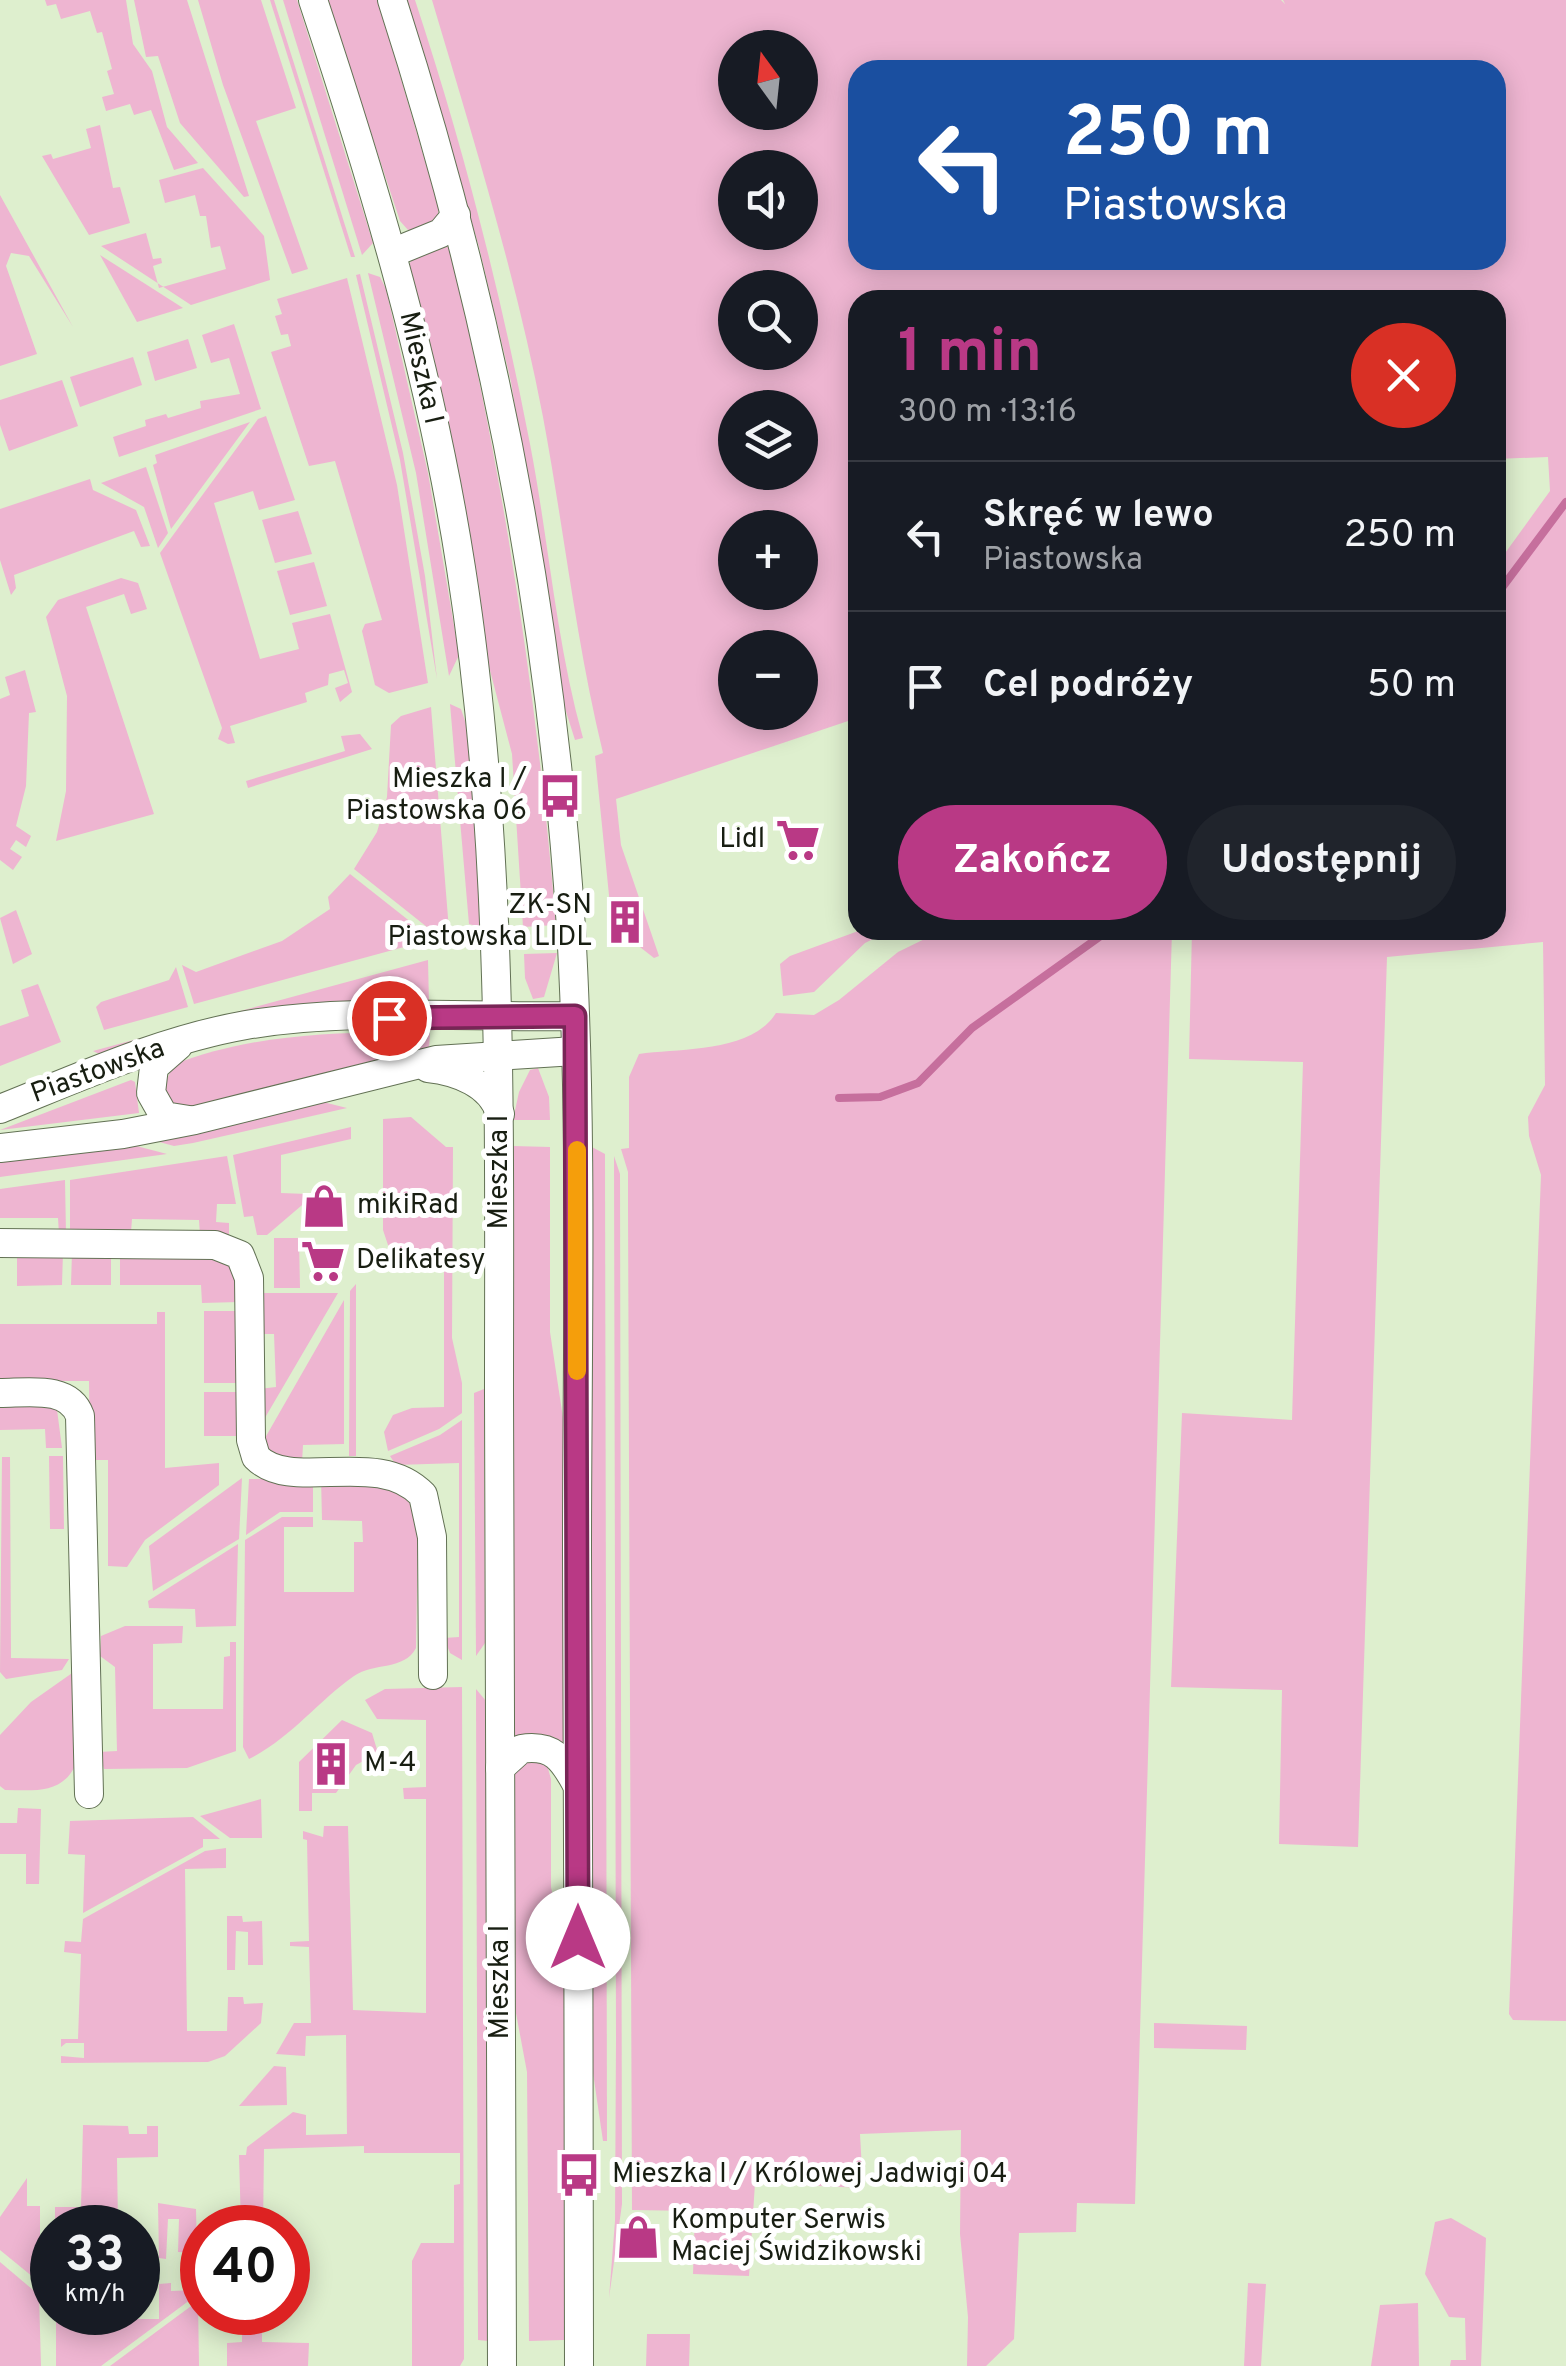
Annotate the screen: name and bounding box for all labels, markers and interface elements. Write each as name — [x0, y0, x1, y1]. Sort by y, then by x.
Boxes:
north arrow — [718, 30, 818, 130]
map controls — [718, 30, 818, 730]
text: 250 m — [1063, 92, 1273, 181]
icon: left — [898, 100, 1028, 230]
button: sound — [718, 150, 818, 250]
text: Piastowska — [1063, 179, 1288, 236]
button: search — [718, 270, 818, 370]
street label: Mieszka I — [390, 308, 450, 428]
text: 1 min — [898, 317, 1042, 393]
button: close — [1351, 323, 1456, 428]
button: layers — [718, 390, 818, 490]
text: 300 m · 13:16 — [898, 393, 1077, 433]
text: Skręć w lewo — [983, 492, 1214, 541]
icon: left — [898, 509, 953, 564]
button: + — [718, 510, 818, 610]
text: 250 m — [1344, 512, 1456, 561]
text: Piastowska — [983, 541, 1143, 581]
button: − — [718, 630, 818, 730]
icon: arrive — [898, 659, 953, 714]
text: Cel podróży — [983, 662, 1193, 711]
text: 50 m — [1367, 662, 1456, 711]
place label: Mieszka I / Piastowska 06 — [346, 762, 527, 830]
bus stop icon: Mieszka I / Piastowska 06 — [536, 772, 584, 820]
button: Zakończ — [898, 805, 1167, 920]
button: Udostępnij — [1187, 805, 1456, 920]
supermarket icon: Lidl — [774, 816, 822, 864]
place label: Lidl — [719, 822, 765, 858]
place label: ZK-SN Piastowska LIDL — [387, 888, 592, 956]
building icon: ZK-SN Piastowska LIDL — [601, 898, 649, 946]
pin — [347, 976, 432, 1061]
icon: arrive — [362, 991, 417, 1046]
street label: Piastowska — [26, 1031, 170, 1113]
street label: Mieszka I — [482, 1115, 518, 1229]
shop icon: mikiRad — [300, 1182, 348, 1230]
place label: mikiRad — [357, 1188, 459, 1224]
supermarket icon: Delikatesy — [299, 1237, 347, 1285]
place label: Delikatesy — [356, 1243, 485, 1279]
building icon: M-4 — [307, 1740, 355, 1788]
place label: M-4 — [364, 1746, 416, 1782]
position arrow — [526, 1886, 630, 1990]
street label: Mieszka I — [483, 1925, 519, 2039]
bus stop icon: Mieszka I / Królowej Jadwigi 04 — [555, 2151, 603, 2199]
place label: Mieszka I / Królowej Jadwigi 04 — [612, 2157, 1007, 2193]
place label: Komputer Serwis Maciej Świdzikowski — [671, 2203, 922, 2271]
speed limit sign: 40 — [180, 2205, 310, 2335]
shop icon: Komputer Serwis Maciej Świdzikowski — [614, 2213, 662, 2261]
text: 33 — [65, 2226, 125, 2289]
text: km/h — [65, 2279, 125, 2311]

